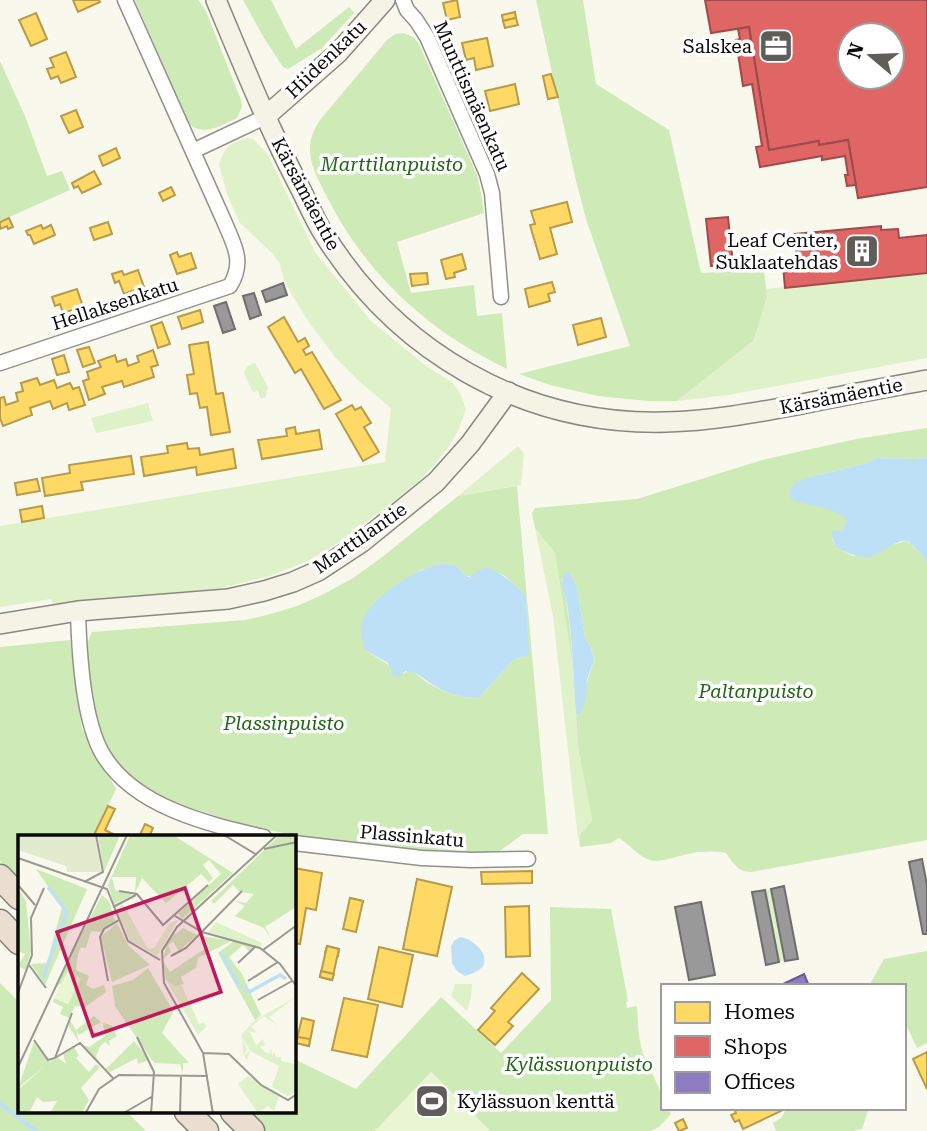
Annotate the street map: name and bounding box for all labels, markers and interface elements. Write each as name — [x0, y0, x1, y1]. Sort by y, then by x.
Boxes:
street label: Hiidenkatu — [281, 15, 371, 103]
street label: Munttismäenkatu — [429, 17, 515, 175]
north arrow — [836, 21, 906, 91]
office icon: Salskea — [757, 27, 795, 65]
place label: Salskea — [683, 35, 753, 58]
text: N — [842, 40, 869, 61]
street label: Kärsämäentie — [267, 134, 345, 254]
park label: Marttilanpuisto — [320, 153, 463, 176]
place label: Leaf Center, Suklaatehdas — [716, 229, 838, 274]
building icon: Leaf Center, Suklaatehdas — [843, 232, 881, 270]
street label: Hellaksenkatu — [49, 273, 181, 335]
street label: Kärsämäentie — [778, 373, 904, 419]
street label: Marttilantie — [309, 497, 411, 579]
park label: Paltanpuisto — [697, 680, 814, 703]
park label: Plassinpuisto — [223, 712, 344, 735]
street label: Plassinkatu — [359, 820, 465, 852]
inset map — [18, 835, 296, 1114]
legend — [661, 984, 906, 1110]
text: Homes — [724, 1000, 795, 1024]
text: Shops — [724, 1035, 787, 1059]
park label: Kylässuonpuisto — [504, 1053, 653, 1076]
text: Offices — [724, 1070, 795, 1094]
sports icon: Kylässuon kenttä — [413, 1082, 451, 1120]
place label: Kylässuon kenttä — [457, 1090, 615, 1113]

